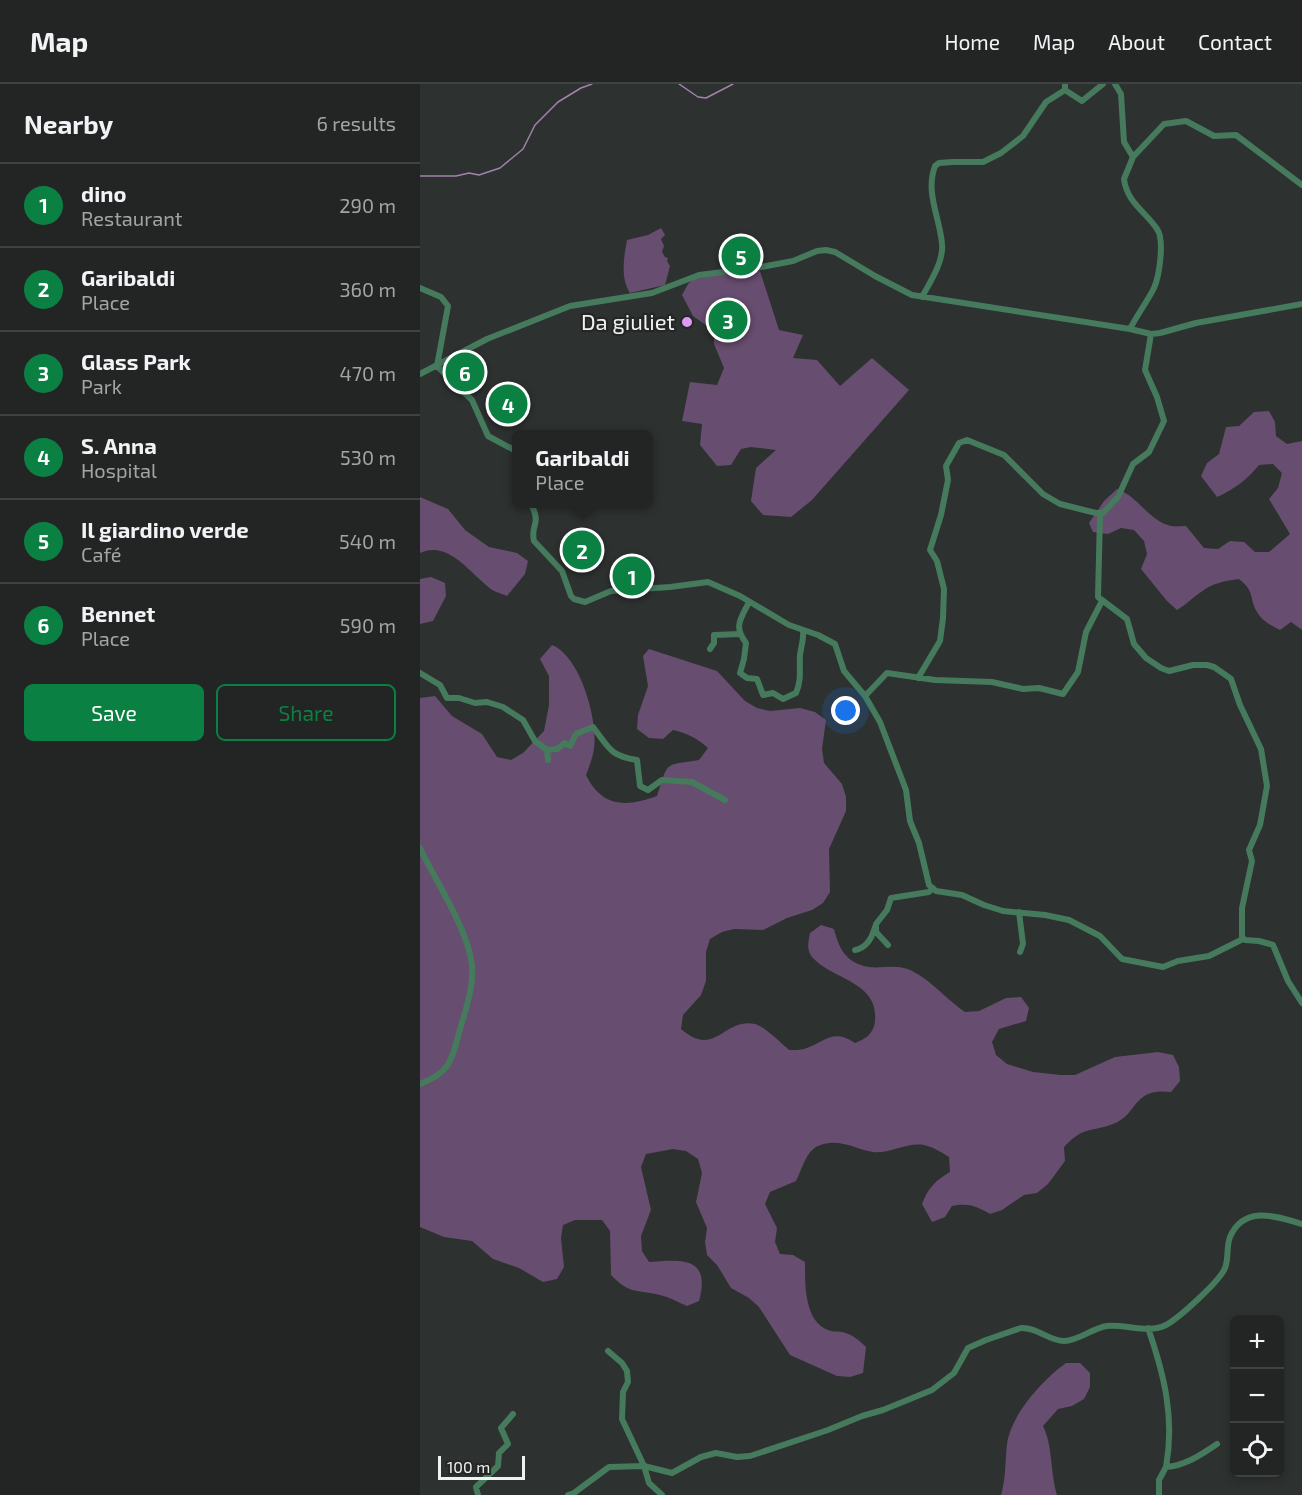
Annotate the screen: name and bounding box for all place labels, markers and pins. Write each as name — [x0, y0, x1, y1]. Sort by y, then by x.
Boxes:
pin: 5 — [722, 234, 760, 279]
pin: 3 — [708, 298, 748, 342]
place label: Da giuliet — [581, 308, 675, 334]
marker: Da giuliet — [680, 315, 694, 329]
pin: 6 — [446, 350, 484, 394]
pin: 4 — [488, 382, 527, 426]
pin: 2 — [562, 528, 602, 572]
pin: 1 — [612, 554, 652, 598]

